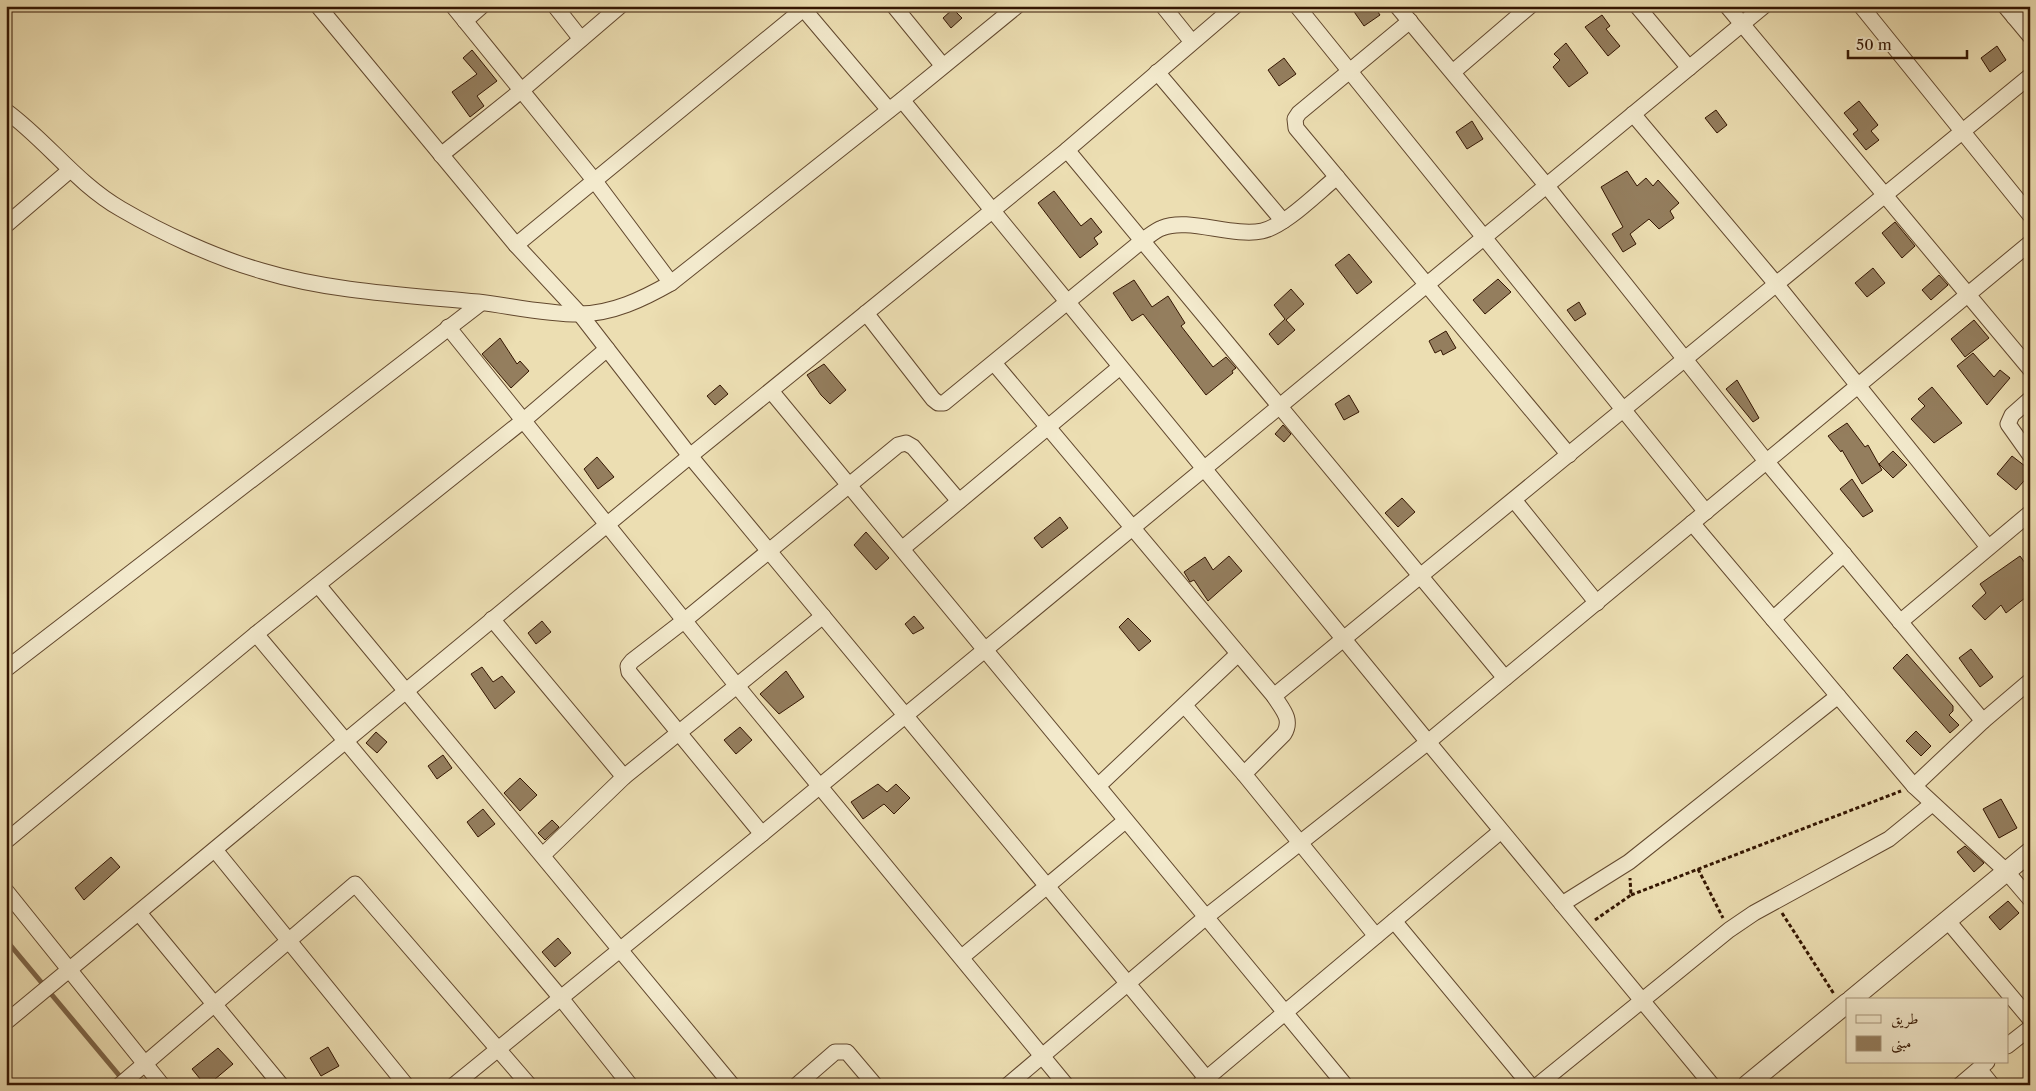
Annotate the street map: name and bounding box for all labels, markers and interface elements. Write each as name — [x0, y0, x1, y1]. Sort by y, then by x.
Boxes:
scale bar — [1848, 28, 1967, 60]
text: 50 m — [1856, 35, 1892, 54]
legend — [1846, 998, 2008, 1064]
text: طريق — [1891, 1009, 1918, 1029]
text: مبنى — [1891, 1033, 1911, 1054]

